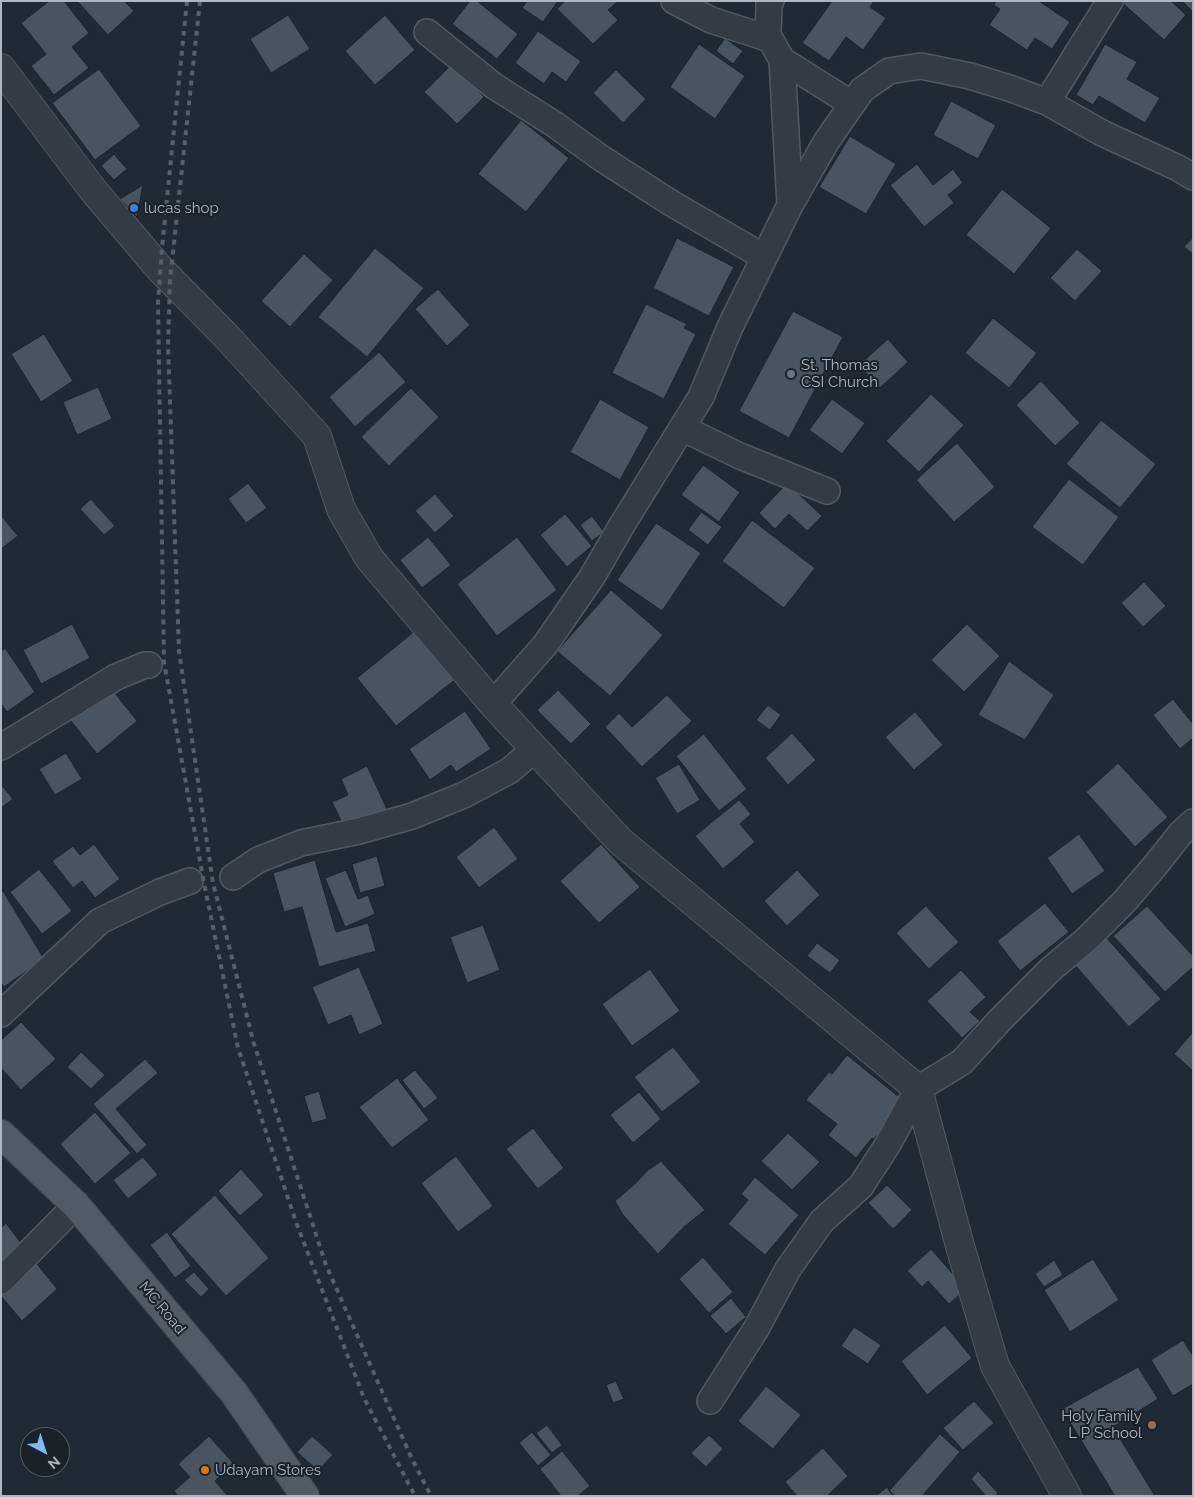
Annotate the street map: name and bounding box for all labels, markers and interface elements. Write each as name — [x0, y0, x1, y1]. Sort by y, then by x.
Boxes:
place label: lucas shop — [144, 199, 219, 217]
marker: lucas shop — [128, 202, 140, 214]
place label: St. Thomas CSI Church — [801, 356, 878, 391]
marker: St. Thomas CSI Church — [785, 368, 797, 380]
street label: MC Road — [135, 1278, 189, 1338]
place label: Holy Family L P School — [1061, 1407, 1142, 1442]
marker: Holy Family L P School — [1146, 1419, 1158, 1431]
north arrow — [20, 1427, 70, 1477]
text: N — [45, 1453, 63, 1472]
place label: Udayam Stores — [215, 1461, 321, 1479]
marker: Udayam Stores — [199, 1464, 211, 1476]

